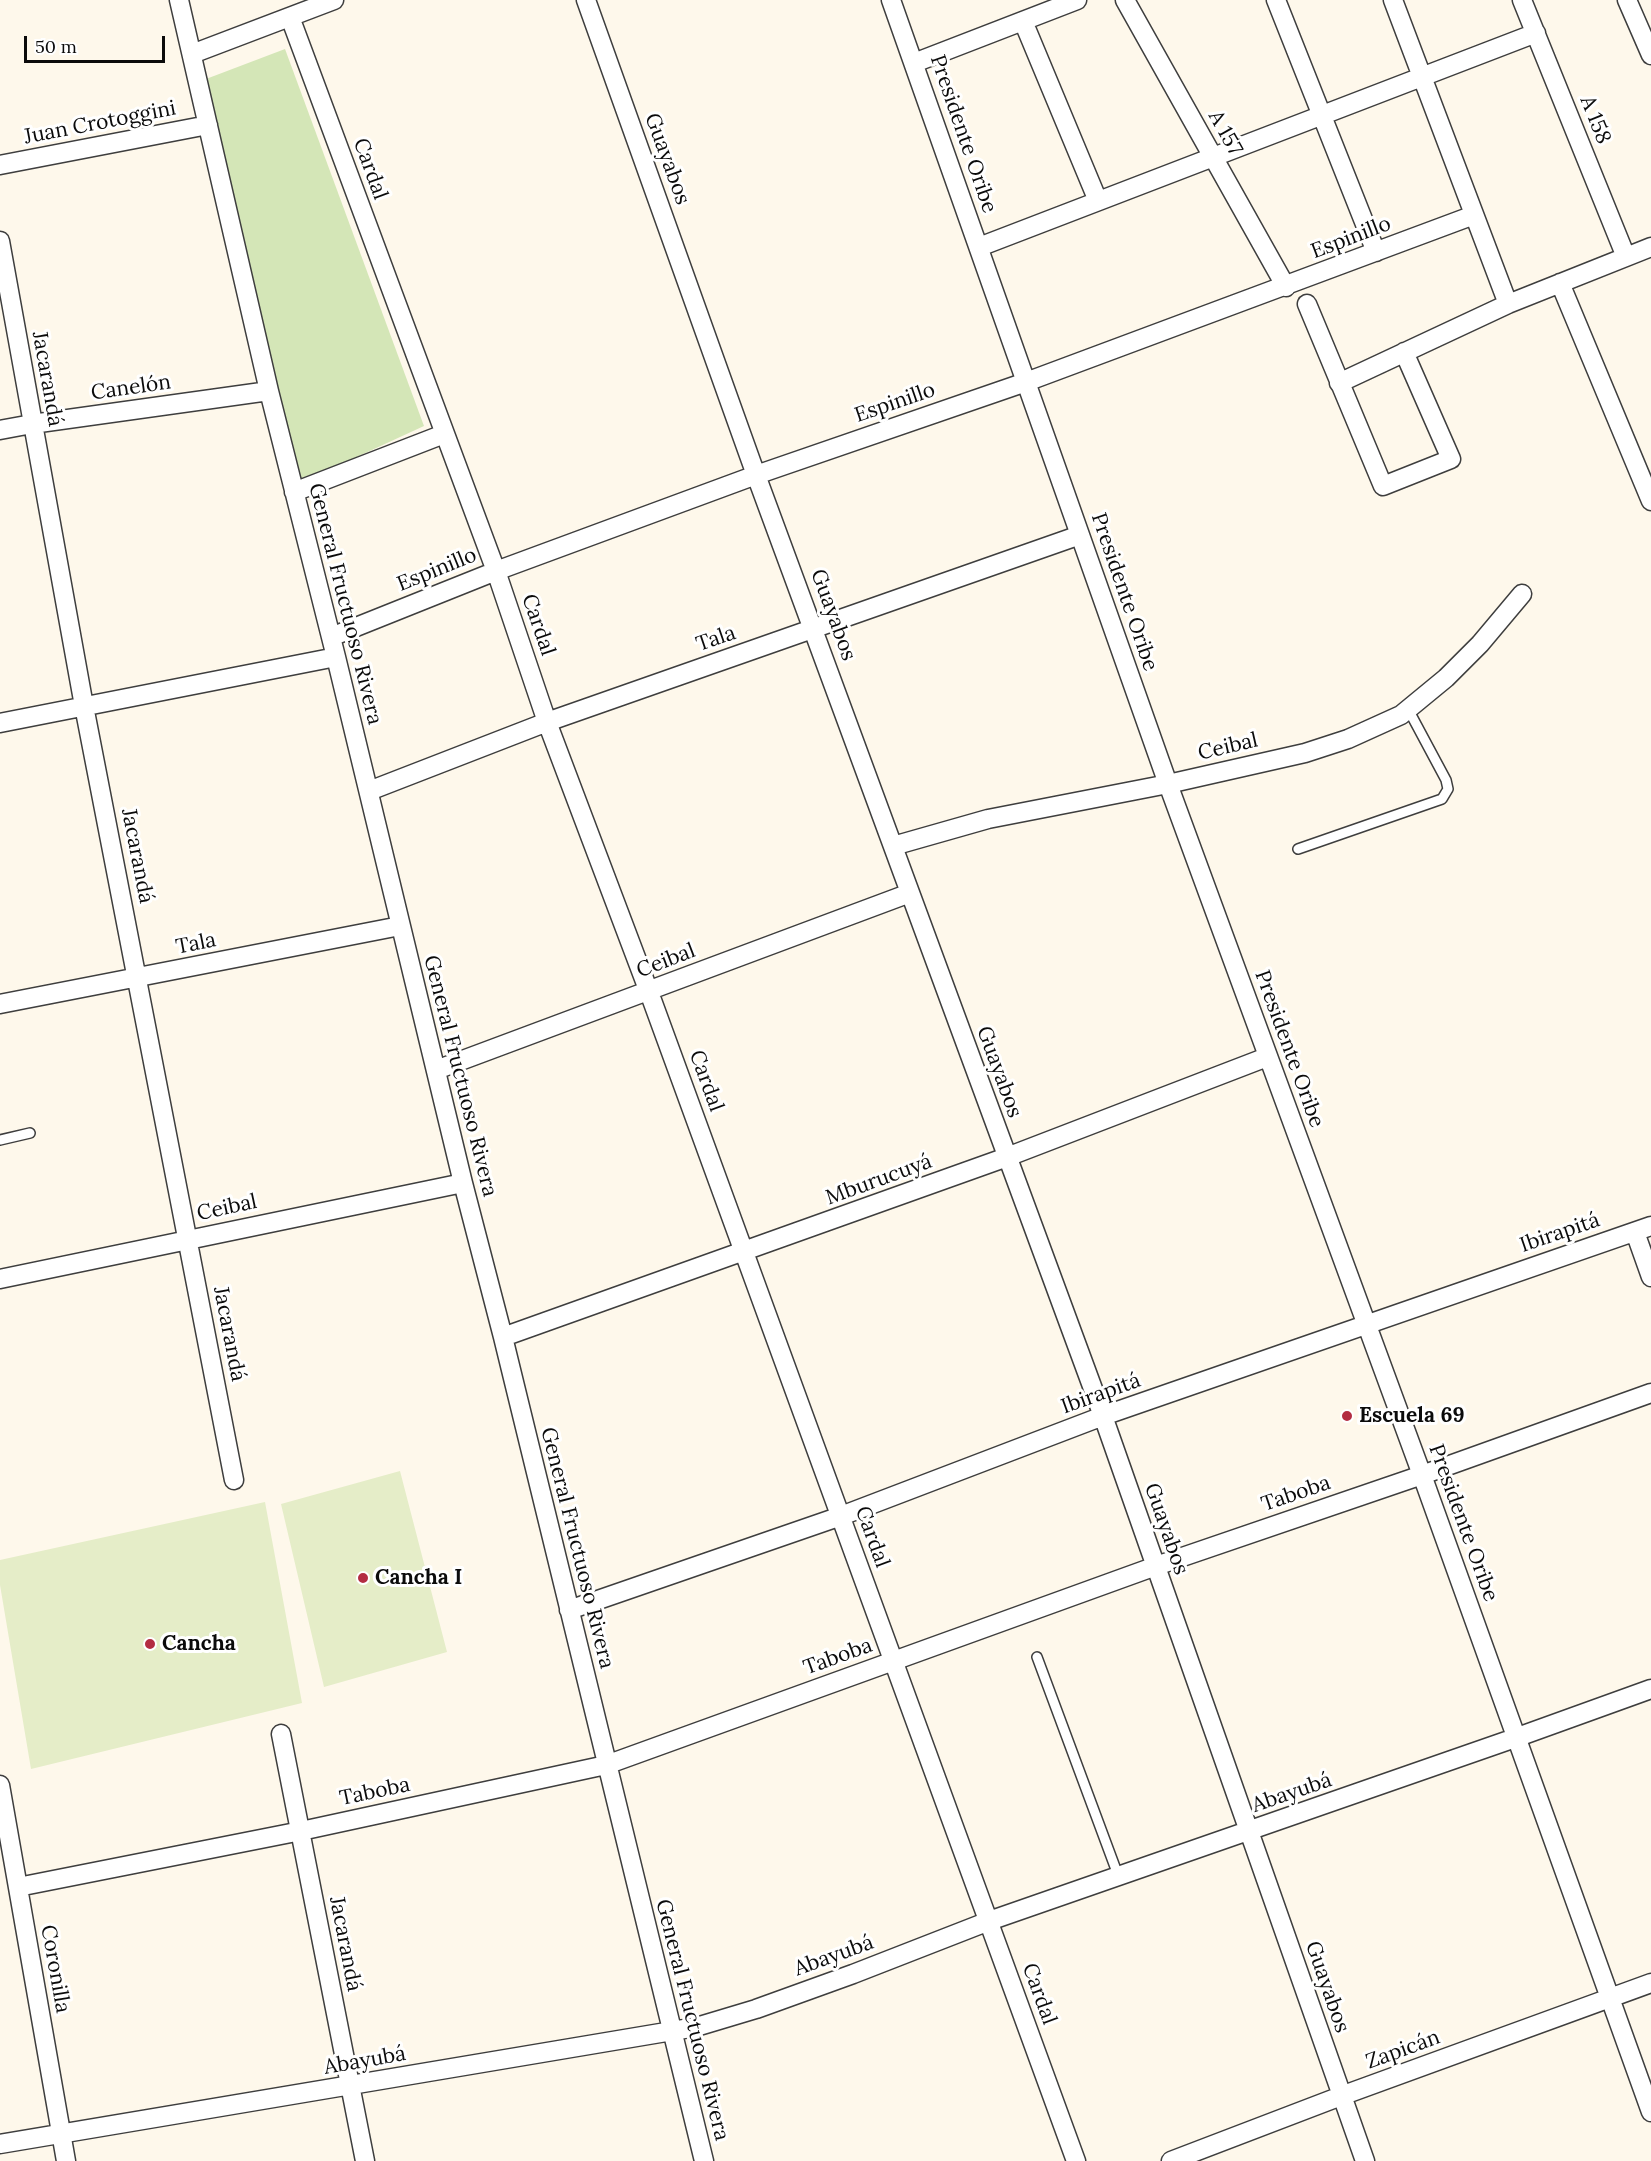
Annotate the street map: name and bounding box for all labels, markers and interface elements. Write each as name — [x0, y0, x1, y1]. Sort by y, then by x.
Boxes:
scale bar — [27, 24, 168, 62]
text: 50 m — [35, 35, 77, 58]
street label: Presidente Oribe — [924, 52, 1002, 216]
street label: A 158 — [1574, 92, 1616, 148]
street label: Juan Crotoggini — [22, 96, 178, 150]
street label: A 157 — [1202, 106, 1248, 160]
street label: Guayabos — [639, 110, 695, 208]
street label: Cardal — [347, 135, 393, 203]
street label: Espinillo — [1307, 211, 1395, 265]
street label: Jacarandá — [26, 329, 68, 429]
street label: Canelón — [89, 370, 173, 406]
street label: Espinillo — [851, 377, 939, 429]
street label: General Fructuoso Rivera — [303, 481, 387, 727]
street label: Presidente Oribe — [1085, 510, 1163, 674]
street label: Espinillo — [394, 543, 480, 597]
street label: Guayabos — [805, 566, 861, 664]
street label: Cardal — [516, 591, 560, 659]
street label: Tala — [693, 621, 739, 657]
street label: Ceibal — [1196, 728, 1260, 766]
street label: Jacarandá — [115, 806, 159, 906]
street label: Tala — [174, 928, 218, 960]
street label: Ceibal — [633, 938, 699, 984]
street label: General Fructuoso Rivera — [418, 953, 502, 1199]
street label: Presidente Oribe — [1249, 967, 1329, 1131]
street label: Guayabos — [971, 1023, 1027, 1121]
street label: Cardal — [683, 1047, 729, 1115]
street label: Mburucuyá — [822, 1149, 936, 1211]
street label: Ceibal — [195, 1189, 259, 1227]
street label: Ibirapitá — [1517, 1208, 1603, 1258]
street label: Jacarandá — [207, 1284, 251, 1384]
street label: Ibirapitá — [1058, 1368, 1144, 1420]
place label: Escuela 69 — [1359, 1403, 1465, 1429]
marker: Escuela 69 — [1340, 1409, 1354, 1423]
street label: General Fructuoso Rivera — [535, 1425, 619, 1671]
street label: Presidente Oribe — [1423, 1441, 1503, 1605]
street label: Taboba — [1258, 1470, 1334, 1518]
street label: Guayabos — [1139, 1480, 1193, 1578]
street label: Cardal — [849, 1503, 895, 1571]
place label: Cancha I — [375, 1565, 462, 1591]
marker: Cancha I — [356, 1571, 370, 1585]
place label: Cancha — [162, 1631, 236, 1657]
street label: Taboba — [800, 1633, 876, 1681]
marker: Cancha — [143, 1637, 157, 1651]
street label: Abayubá — [1249, 1768, 1335, 1818]
street label: Taboba — [337, 1772, 413, 1812]
street label: Jacarandá — [323, 1894, 367, 1994]
street label: General Fructuoso Rivera — [650, 1897, 734, 2143]
street label: Coronilla — [35, 1923, 75, 2015]
street label: Abayubá — [791, 1930, 877, 1982]
street label: Guayabos — [1300, 1938, 1354, 2036]
street label: Cardal — [1016, 1960, 1062, 2028]
street label: Zapicán — [1363, 2025, 1443, 2075]
street label: Abayubá — [322, 2041, 408, 2081]

